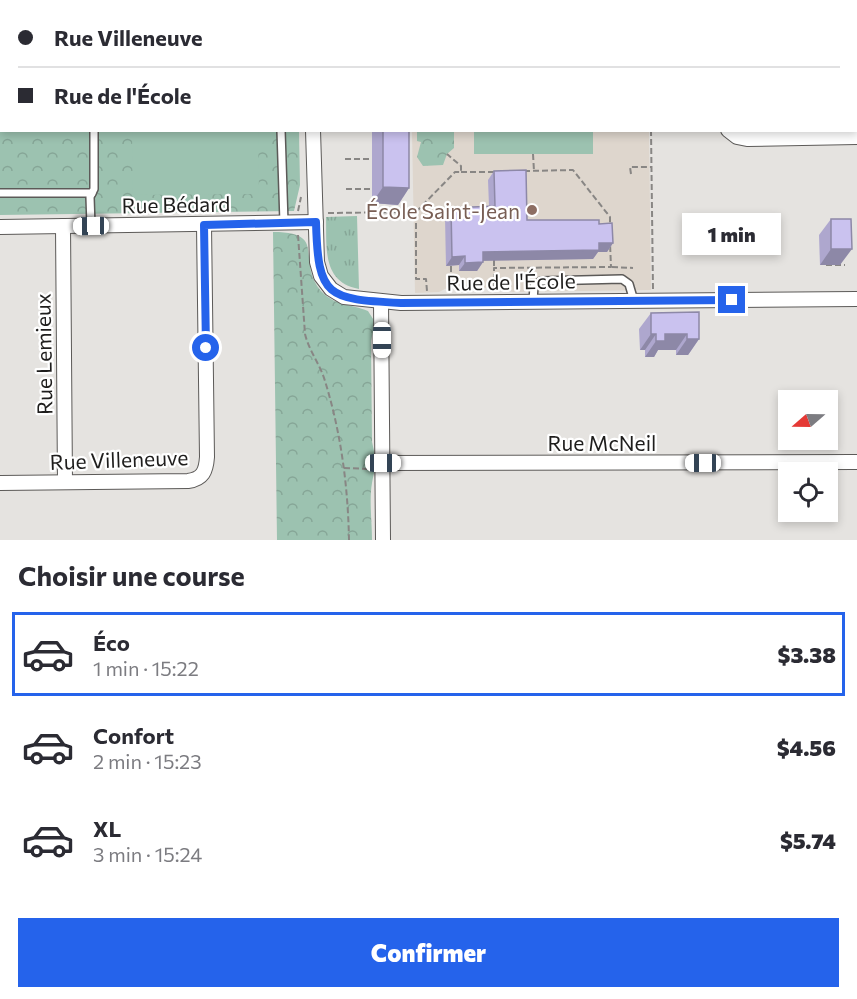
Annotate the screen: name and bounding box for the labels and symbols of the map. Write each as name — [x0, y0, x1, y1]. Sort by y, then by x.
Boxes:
street label: Rue Bédard — [121, 191, 231, 217]
place label: École Saint-Jean — [366, 198, 520, 223]
marker: École Saint-Jean — [525, 203, 539, 217]
callout: 1 min — [682, 213, 782, 255]
car — [73, 217, 109, 235]
street label: Rue de l'École — [446, 267, 576, 295]
route end — [718, 286, 745, 313]
street label: Rue Lemieux — [29, 293, 57, 415]
car — [373, 322, 391, 358]
route start — [192, 334, 219, 361]
north arrow — [778, 390, 838, 450]
street label: Rue McNeil — [548, 430, 656, 455]
street label: Rue Villeneuve — [49, 444, 189, 474]
car — [365, 454, 401, 472]
car — [685, 454, 721, 472]

